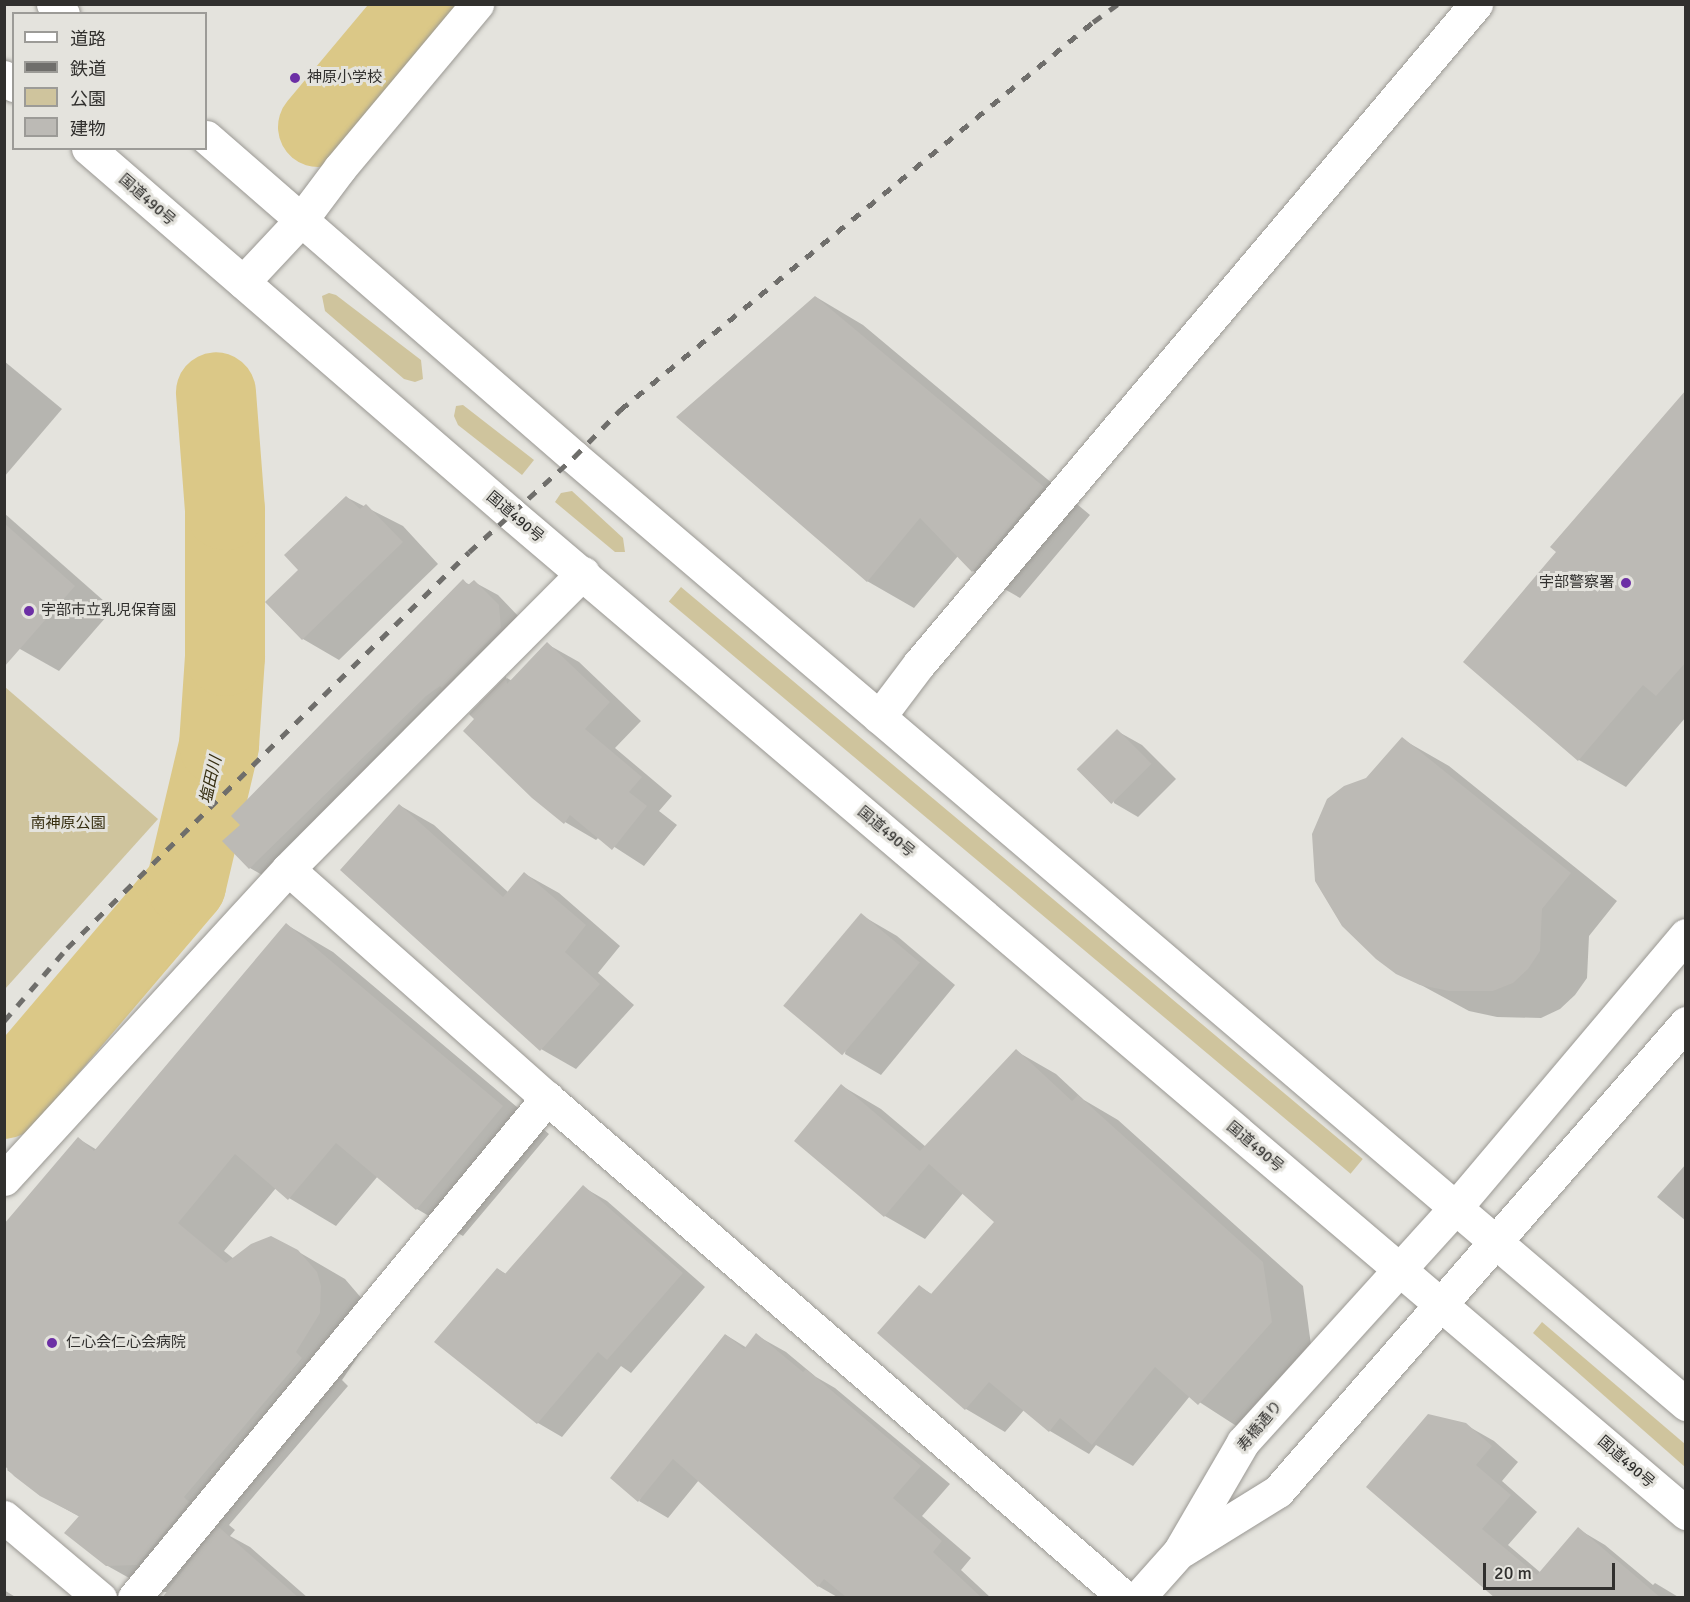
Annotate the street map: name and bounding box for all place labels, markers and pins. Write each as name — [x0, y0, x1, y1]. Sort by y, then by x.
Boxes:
place label: 神原小学校 — [307, 69, 382, 87]
marker: 神原小学校 — [288, 71, 302, 85]
place label: 宇部警察署 — [1539, 574, 1614, 592]
marker: 宇部警察署 — [1619, 576, 1633, 590]
place label: 宇部市立乳児保育園 — [41, 602, 176, 620]
marker: 宇部市立乳児保育園 — [22, 604, 36, 618]
marker: 仁心会仁心会病院 — [43, 1334, 61, 1352]
place label: 仁心会仁心会病院 — [66, 1334, 186, 1352]

